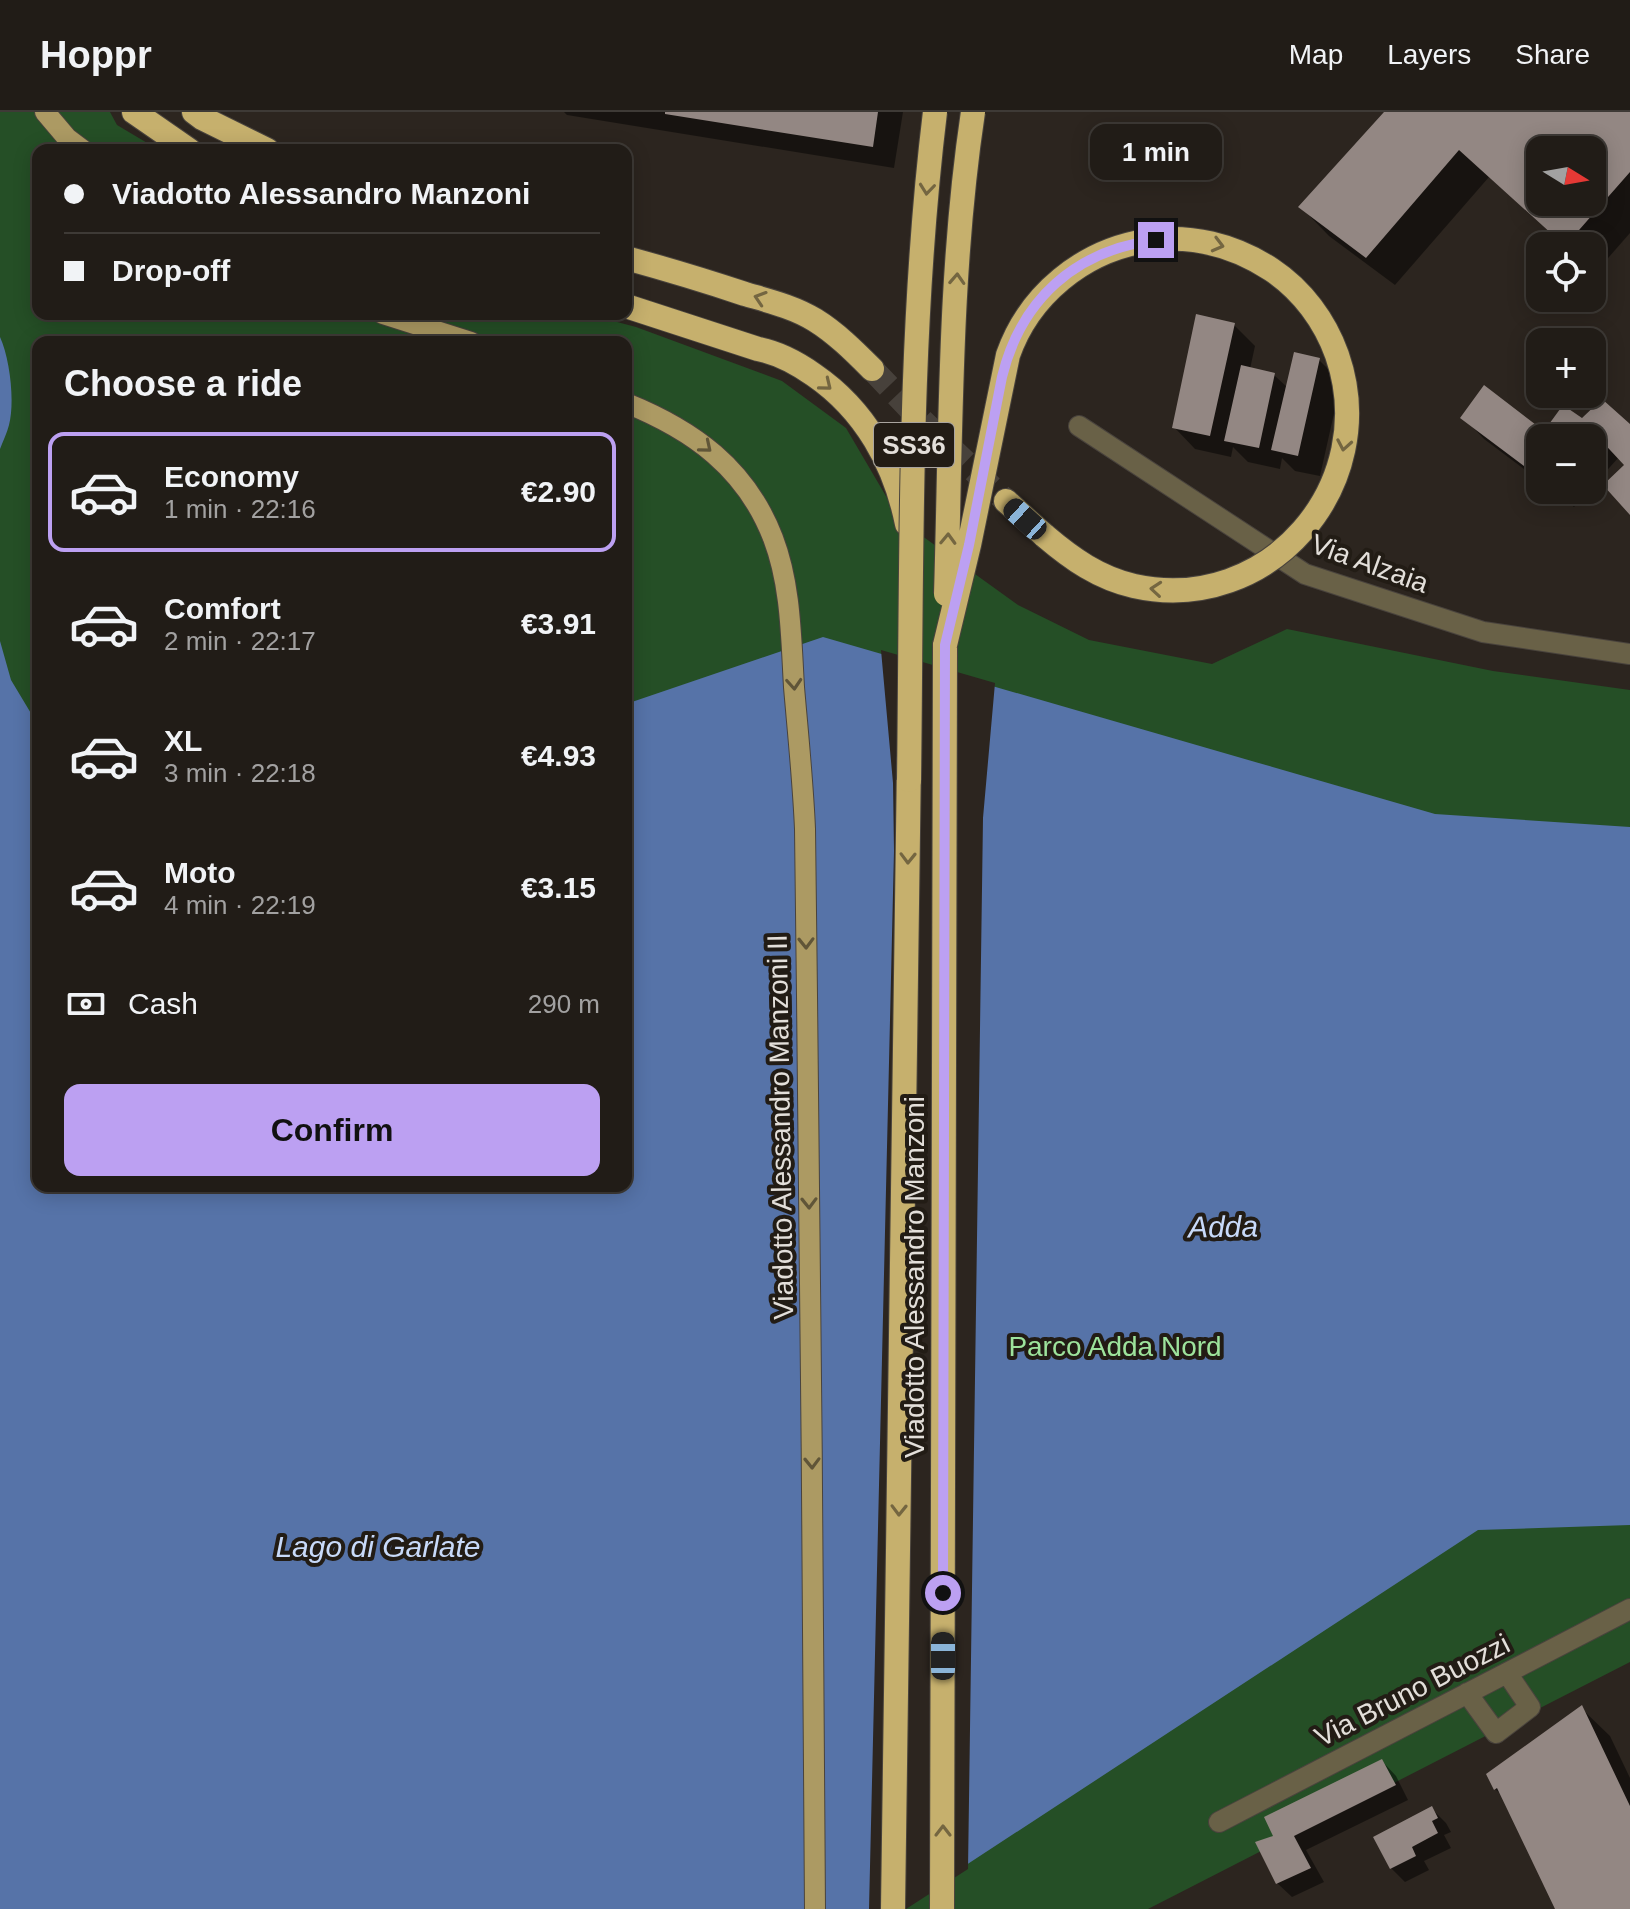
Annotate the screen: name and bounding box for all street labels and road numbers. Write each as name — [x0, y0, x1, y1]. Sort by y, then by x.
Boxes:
road number: SS36 — [874, 423, 954, 467]
street label: Via Alzaia — [1307, 528, 1433, 599]
street label: Viadotto Alessandro Manzoni II — [762, 934, 799, 1320]
street label: Viadotto Alessandro Manzoni — [899, 1096, 930, 1458]
street label: Via Bruno Buozzi — [1310, 1628, 1515, 1753]

